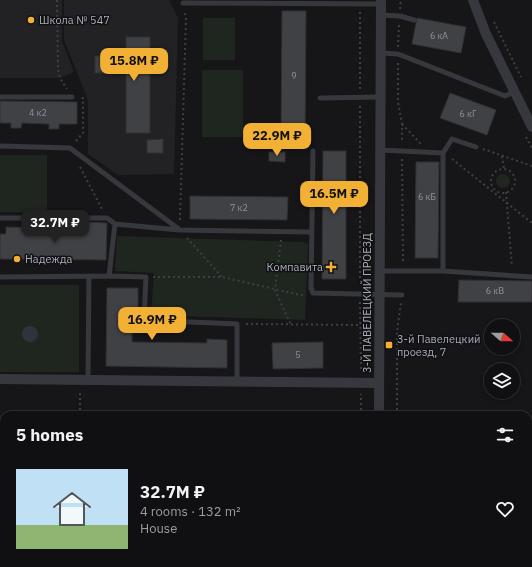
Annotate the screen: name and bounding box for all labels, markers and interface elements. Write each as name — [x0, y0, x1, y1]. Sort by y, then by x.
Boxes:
place label: Школа № 547 — [39, 13, 110, 27]
marker: Школа № 547 — [26, 15, 36, 25]
house number: 6 кА — [430, 30, 448, 41]
pin: 15.8M ₽ — [97, 48, 171, 82]
text: 15.8M ₽ — [109, 52, 159, 69]
house number: 9 — [291, 70, 297, 81]
house number: 4 к2 — [29, 107, 47, 118]
house number: 6 кГ — [460, 108, 477, 119]
pin: 22.9M ₽ — [240, 123, 314, 157]
text: 22.9M ₽ — [252, 127, 302, 144]
pin: 16.5M ₽ — [297, 181, 371, 215]
text: 16.5M ₽ — [309, 185, 359, 202]
house number: 6 кБ — [418, 191, 436, 202]
house number: 7 к2 — [230, 202, 248, 213]
pin: 32.7M ₽ — [18, 210, 92, 244]
text: 32.7M ₽ — [30, 214, 80, 231]
street label: 3-Й ПАВЕЛЕЦКИЙ ПРОЕЗД — [360, 233, 374, 373]
place label: Надежда — [25, 252, 73, 266]
marker: Надежда — [12, 254, 22, 264]
place label: Компавита — [266, 260, 323, 274]
marker: Компавита — [326, 262, 336, 272]
house number: 6 кВ — [486, 285, 504, 296]
pin: 16.9M ₽ — [115, 307, 189, 341]
text: 16.9M ₽ — [127, 311, 177, 328]
north arrow — [484, 319, 520, 355]
map controls — [484, 319, 520, 399]
place label: 3-й Павелецкий проезд, 7 — [397, 332, 481, 359]
marker: 3-й Павелецкий проезд, 7 — [384, 340, 394, 350]
house number: 5 — [295, 349, 301, 360]
button: layers — [484, 363, 520, 399]
text: 5 homes — [16, 424, 83, 446]
icon: filters — [494, 424, 516, 446]
text: 32.7M ₽ — [140, 481, 205, 503]
icon: home — [48, 485, 96, 533]
icon: heart — [494, 498, 516, 520]
text: 4 rooms · 132 m² — [140, 503, 241, 520]
text: House — [140, 520, 177, 537]

